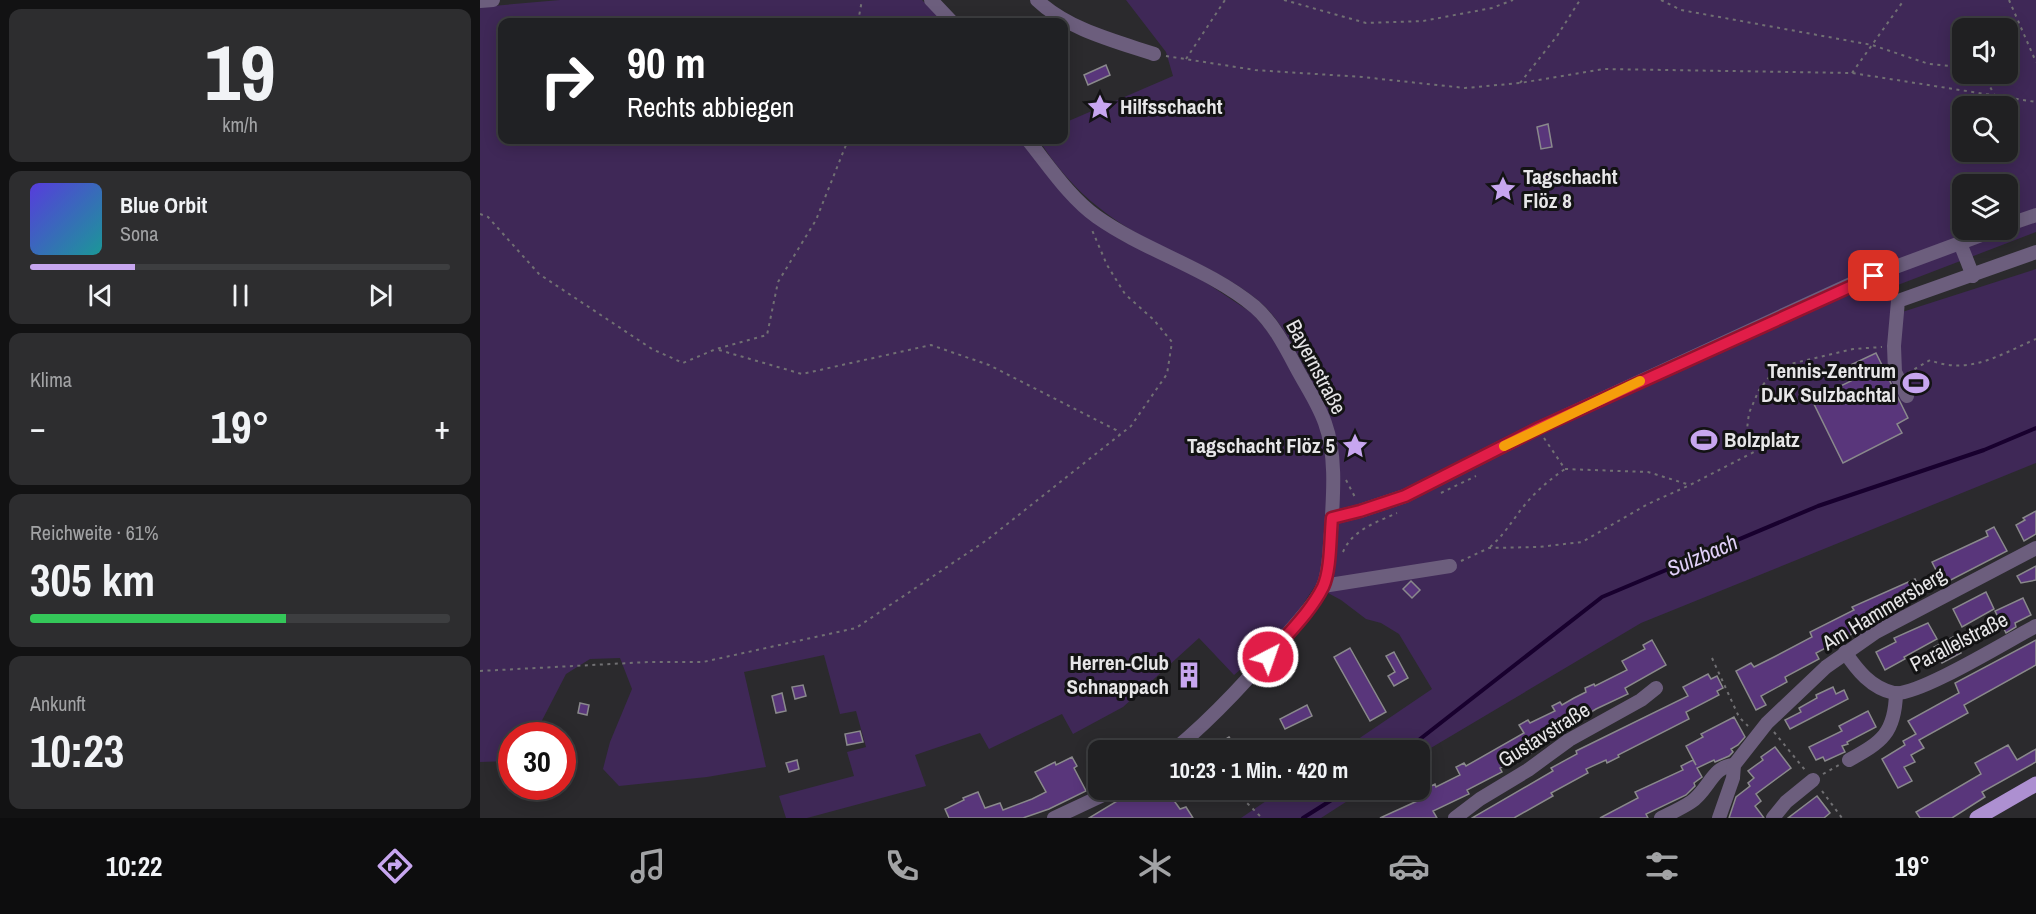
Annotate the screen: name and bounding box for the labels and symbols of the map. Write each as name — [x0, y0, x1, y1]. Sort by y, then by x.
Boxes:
place icon: Hilfsschacht — [1085, 92, 1115, 122]
place label: Hilfsschacht — [1120, 92, 1223, 121]
place label: Tagschacht Flöz 8 — [1523, 162, 1618, 215]
place icon: Tagschacht Flöz 8 — [1488, 174, 1518, 204]
pin — [1848, 250, 1899, 301]
street label: Bayernstraße — [1279, 314, 1354, 419]
place label: Tennis-Zentrum DJK Sulzbachtal — [1761, 356, 1896, 409]
sports icon: Tennis-Zentrum DJK Sulzbachtal — [1901, 368, 1931, 398]
sports icon: Bolzplatz — [1689, 425, 1719, 455]
place label: Bolzplatz — [1724, 425, 1800, 454]
place label: Tagschacht Flöz 5 — [1187, 431, 1335, 460]
place icon: Tagschacht Flöz 5 — [1340, 431, 1370, 461]
water label: Sulzbach — [1662, 527, 1742, 583]
street label: Am Hammersberg — [1816, 560, 1951, 657]
street label: Parallelstraße — [1905, 605, 2013, 679]
position arrow — [1236, 625, 1300, 689]
place label: Herren-Club Schnappach — [1067, 648, 1169, 701]
building icon: Herren-Club Schnappach — [1174, 660, 1204, 690]
street label: Gustavstraße — [1492, 695, 1595, 774]
speed limit sign: 30 — [498, 722, 576, 800]

